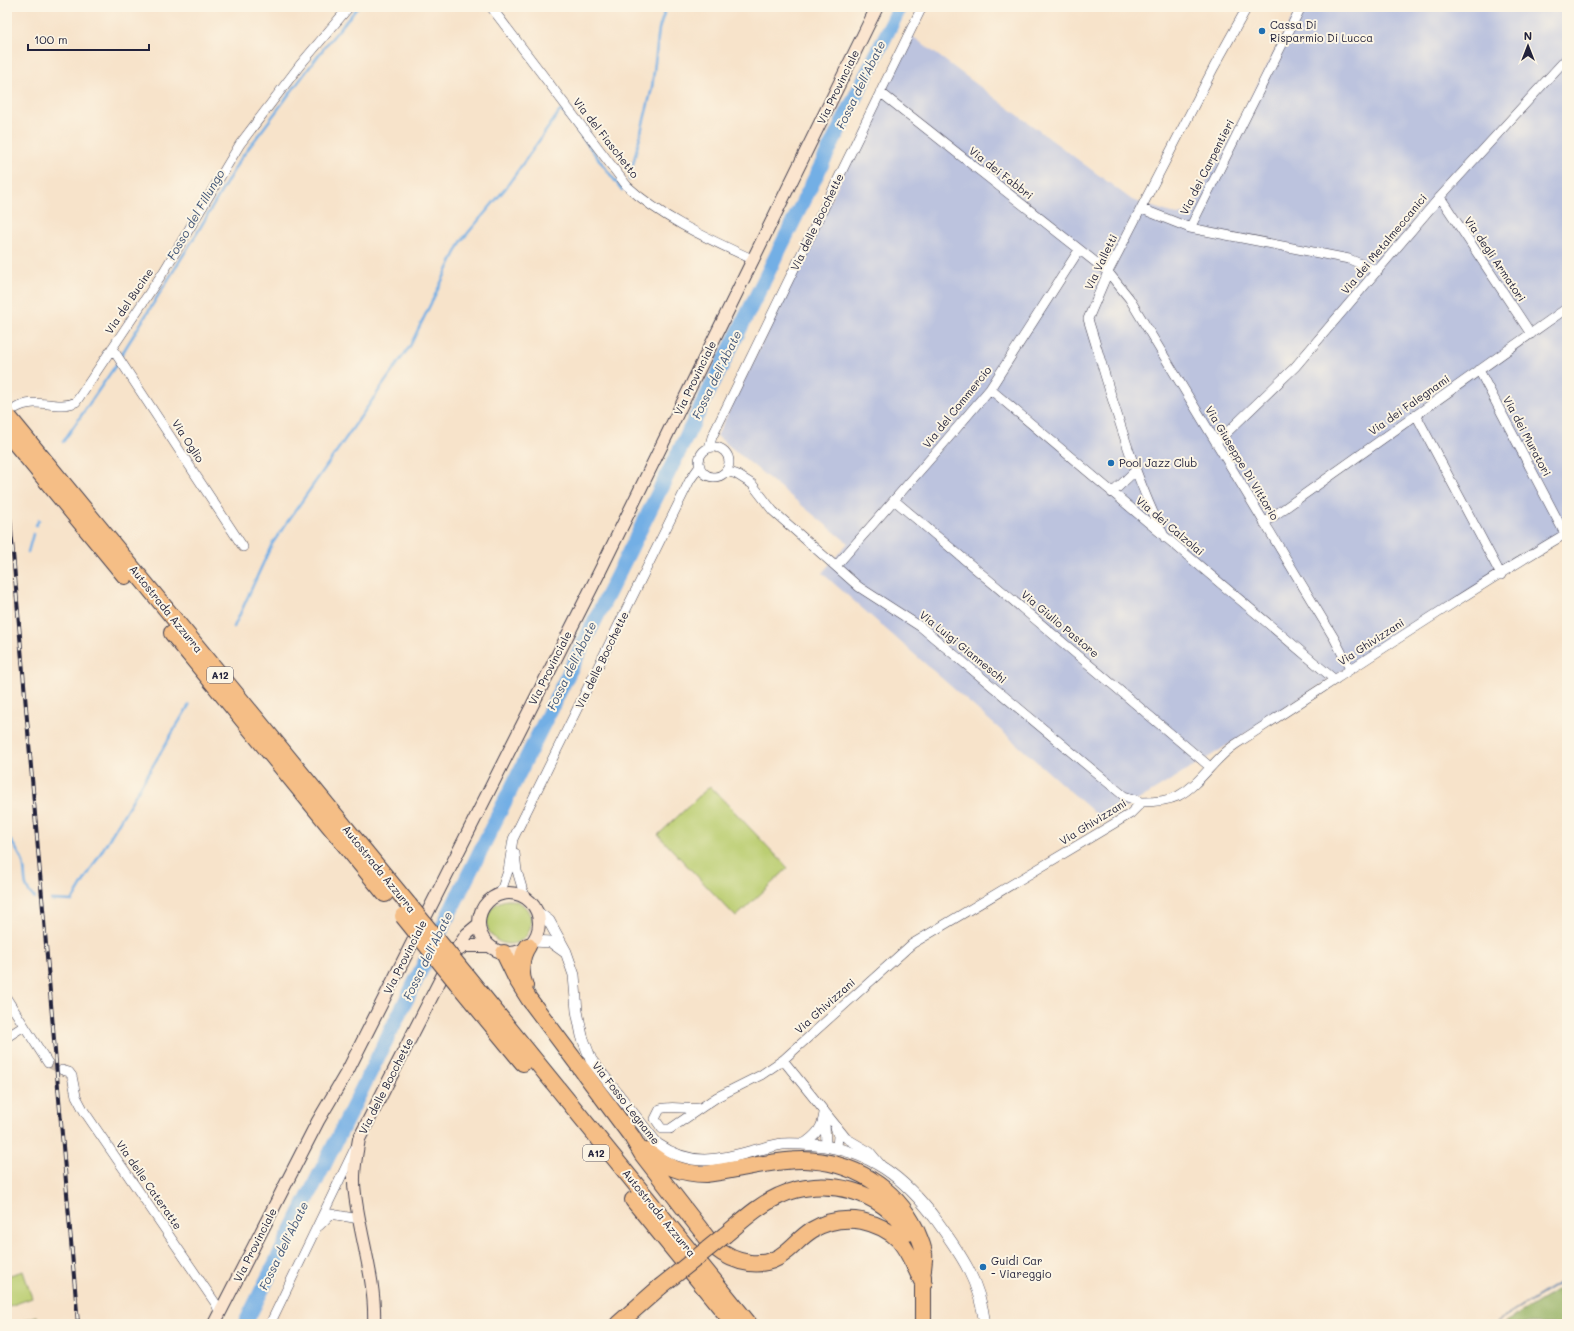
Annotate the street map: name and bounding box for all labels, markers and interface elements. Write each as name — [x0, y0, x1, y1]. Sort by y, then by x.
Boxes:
place label: Cassa Di Risparmio Di Lucca — [1270, 17, 1373, 45]
scale bar — [28, 26, 149, 52]
marker: Cassa Di Risparmio Di Lucca — [1257, 26, 1267, 36]
north arrow — [1508, 26, 1548, 66]
text: N — [1524, 28, 1532, 43]
text: 100 m — [34, 31, 68, 47]
water label: Fossa dell'Abate — [832, 38, 888, 132]
street label: Via Provinciale — [813, 47, 862, 127]
street label: Via del Fiaschetto — [570, 94, 643, 181]
street label: Via dei Carpentieri — [1176, 116, 1237, 217]
street label: Via dei Fabbri — [966, 143, 1036, 202]
water label: Fosso del Fillungo — [163, 166, 228, 263]
street label: Via delle Bocchette — [787, 171, 847, 273]
street label: Via dei Metalmeccanici — [1337, 191, 1430, 297]
street label: Via degli Armatori — [1461, 213, 1529, 304]
street label: Via Valletti — [1081, 231, 1120, 292]
street label: Via del Bucine — [101, 265, 156, 337]
water label: Fossa dell'Abate — [688, 328, 744, 422]
street label: Via Provinciale — [670, 338, 719, 418]
street label: Via del Commercio — [919, 362, 995, 451]
street label: Via dei Falegnami — [1365, 371, 1452, 438]
street label: Via dei Muratori — [1500, 393, 1555, 479]
street label: Via Giuseppe Di Vittorio — [1202, 403, 1283, 523]
street label: Via Oglio — [169, 416, 208, 466]
place label: Pool Jazz Club — [1119, 455, 1197, 470]
marker: Pool Jazz Club — [1106, 458, 1116, 468]
street label: Via dei Calzolai — [1133, 493, 1208, 559]
street label: Autostrada Azzurra — [126, 562, 206, 656]
street label: Via Giulio Pastore — [1018, 587, 1102, 661]
street label: Via Luigi Gianneschi — [917, 607, 1010, 686]
street label: Via delle Bocchette — [572, 609, 632, 711]
street label: Via Ghivizzani — [1335, 615, 1407, 669]
water label: Fossa dell'Abate — [543, 619, 599, 713]
street label: Via Provinciale — [524, 628, 575, 707]
road number: A12 — [207, 667, 233, 683]
street label: Via Ghivizzani — [1056, 795, 1129, 848]
street label: Autostrada Azzurra — [339, 822, 419, 916]
water label: Fossa dell'Abate — [399, 909, 455, 1003]
street label: Via Provinciale — [379, 917, 430, 996]
street label: Via Ghivizzani — [791, 975, 858, 1037]
street label: Via delle Bocchette — [355, 1035, 416, 1137]
street label: Via Fosso Legname — [589, 1058, 664, 1148]
street label: Via delle Cateratte — [113, 1137, 186, 1232]
road number: A12 — [583, 1145, 609, 1161]
street label: Autostrada Azzurra — [619, 1166, 699, 1260]
water label: Fossa dell'Abate — [255, 1199, 311, 1293]
street label: Via Provinciale — [229, 1205, 280, 1284]
place label: Guidi Car - Viareggio — [991, 1253, 1052, 1281]
marker: Guidi Car - Viareggio — [978, 1262, 988, 1272]

